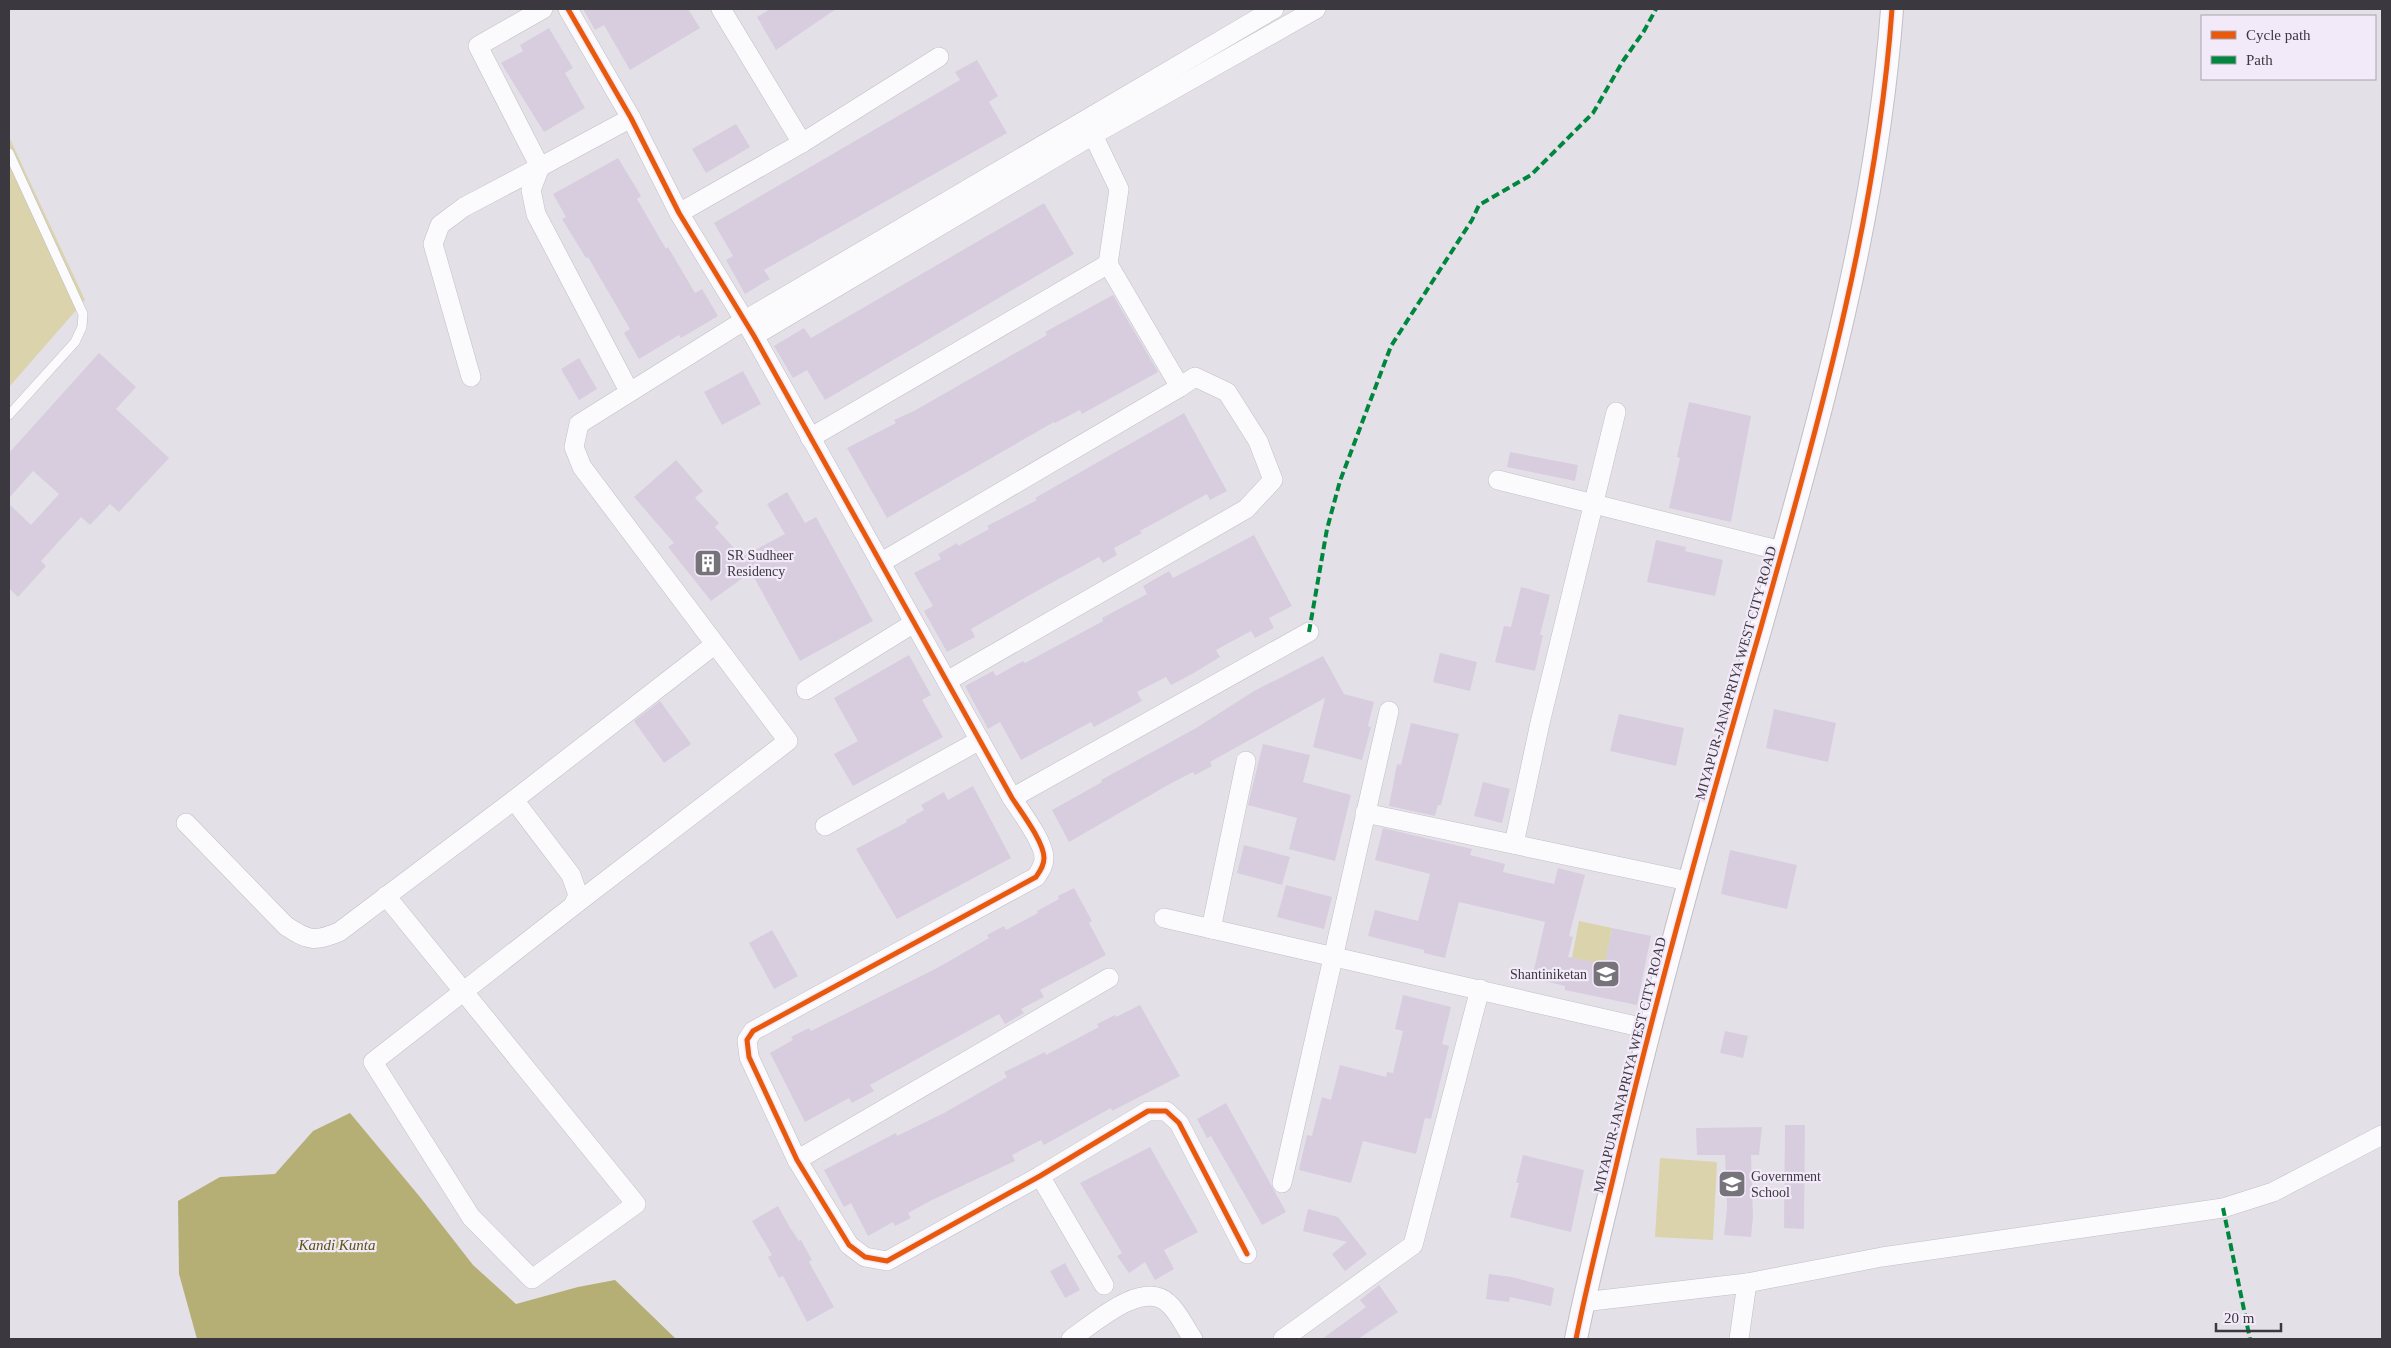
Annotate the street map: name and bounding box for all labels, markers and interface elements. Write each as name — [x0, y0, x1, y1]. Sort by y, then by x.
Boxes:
legend — [2201, 15, 2376, 80]
text: Cycle path — [2246, 27, 2311, 43]
text: Path — [2246, 52, 2273, 68]
street label: MIYAPUR-JANAPRIYA WEST CITY ROAD — [1693, 545, 1779, 801]
building icon: SR Sudheer Residency — [693, 548, 723, 578]
place label: SR Sudheer Residency — [727, 548, 794, 579]
street label: MIYAPUR-JANAPRIYA WEST CITY ROAD — [1591, 936, 1669, 1194]
school or university icon: Shantiniketan — [1591, 959, 1621, 989]
place label: Shantiniketan — [1510, 967, 1587, 982]
school or university icon: Government School — [1717, 1169, 1747, 1199]
place label: Government School — [1751, 1169, 1821, 1200]
water label: Kandi Kunta — [297, 1237, 376, 1253]
scale bar — [2216, 1300, 2281, 1332]
text: 20 m — [2224, 1310, 2255, 1326]

